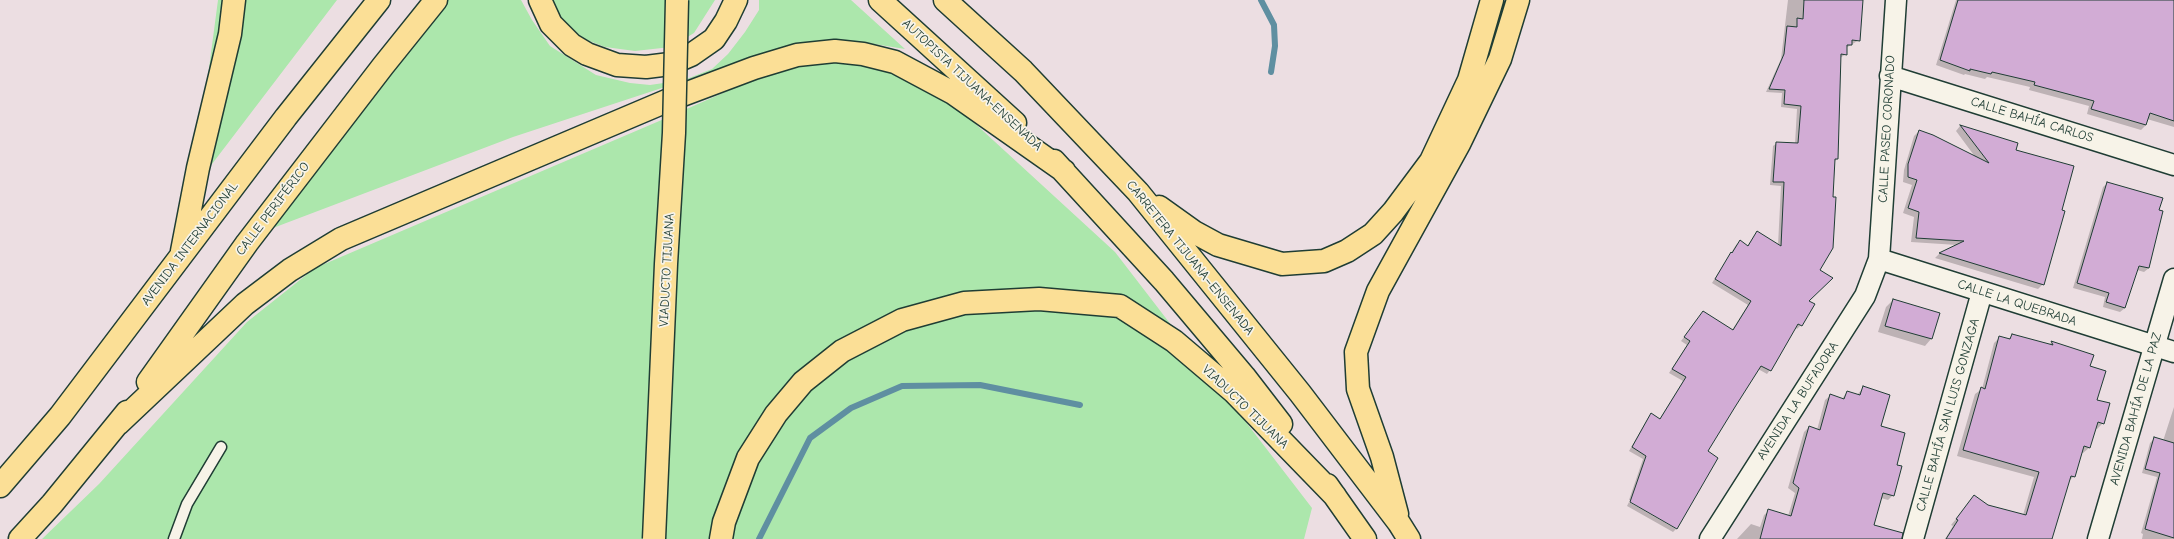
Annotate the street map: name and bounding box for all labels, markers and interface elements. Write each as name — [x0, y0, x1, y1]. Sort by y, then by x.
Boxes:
street label: AUTOPISTA TIJUANA-ENSENADA — [899, 16, 1045, 154]
street label: CALLE PASEO CORONADO — [1875, 55, 1899, 203]
street label: CALLE BAHÍA CARLOS — [1969, 94, 2095, 146]
street label: CALLE PERIFÉRICO — [233, 159, 313, 259]
street label: CARRETERA TIJUANA–ENSENADA — [1123, 178, 1257, 338]
street label: AVENIDA INTERNACIONAL — [138, 179, 242, 309]
street label: VIADUCTO TIJUANA — [656, 213, 678, 327]
street label: CALLE LA QUEBRADA — [1956, 276, 2078, 330]
street label: CALLE BAHÍA SAN LUIS GONZAGA — [1913, 317, 1983, 513]
street label: AVENIDA BAHÍA DE LA PAZ — [2107, 331, 2165, 487]
street label: AVENIDA LA BUFADORA — [1754, 339, 1842, 463]
street label: VIADUCTO TIJUANA — [1199, 362, 1291, 452]

